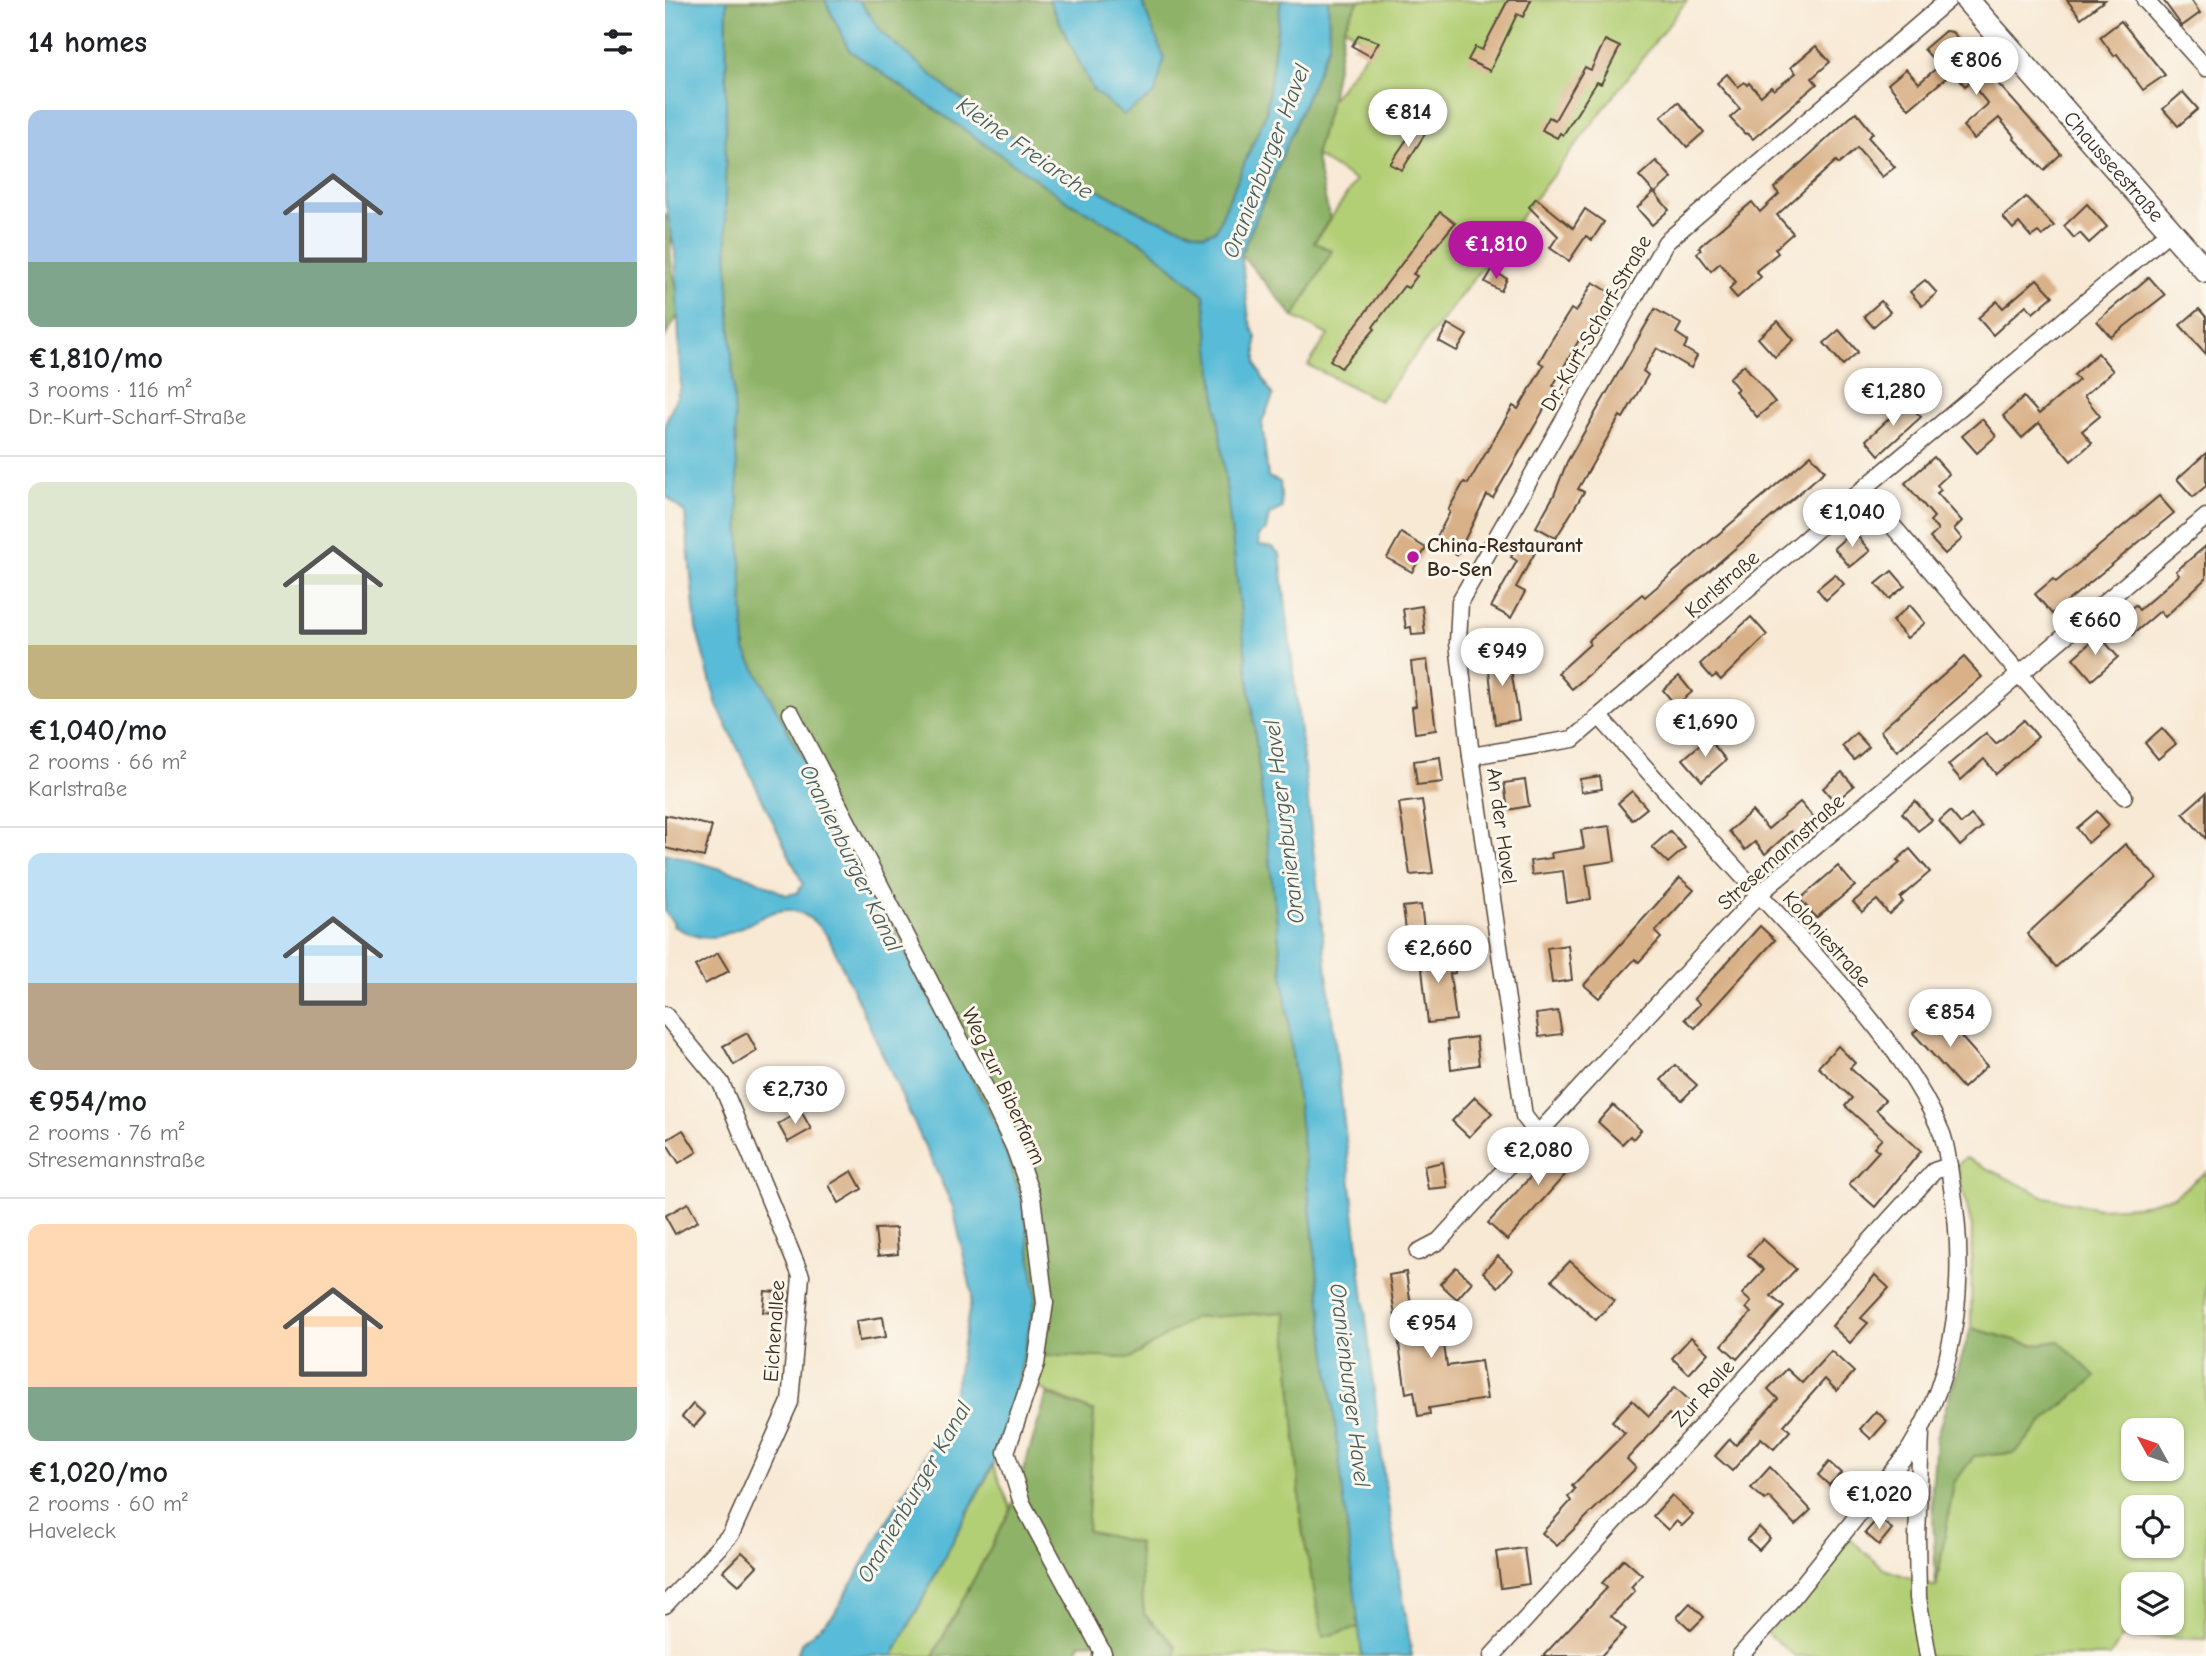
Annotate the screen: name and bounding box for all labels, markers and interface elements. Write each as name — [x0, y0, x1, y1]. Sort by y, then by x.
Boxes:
icon: filters — [599, 23, 637, 61]
text: 14 homes — [28, 25, 147, 60]
pin: €806 — [1935, 38, 2017, 97]
text: €806 — [1950, 46, 2002, 73]
water label: Oranienburger Havel — [1217, 60, 1316, 262]
pin: €814 — [1367, 90, 1449, 149]
water label: Kleine Freiarche — [952, 91, 1099, 205]
text: €814 — [1384, 98, 1432, 125]
street label: Chausseestraße — [2059, 106, 2169, 227]
icon: home — [270, 155, 396, 281]
pin: €1,810 — [1439, 222, 1553, 281]
text: €1,810 — [1464, 230, 1528, 257]
street label: Dr.-Kurt-Scharf-Straße — [1536, 231, 1656, 415]
text: €1,810/mo — [28, 341, 163, 376]
pin: €1,280 — [1836, 368, 1950, 428]
text: 3 rooms · 116 m² — [28, 376, 192, 403]
text: €1,280 — [1860, 377, 1926, 404]
text: Dr.-Kurt-Scharf-Straße — [28, 403, 246, 430]
pin: €1,040 — [1795, 490, 1909, 549]
text: €1,040 — [1819, 498, 1885, 525]
icon: home — [270, 527, 396, 653]
place label: China-Restaurant Bo-Sen — [1427, 533, 1584, 581]
street label: Karlstraße — [1680, 545, 1764, 623]
marker: China-Restaurant Bo-Sen — [1405, 549, 1421, 565]
pin: €660 — [2054, 598, 2136, 657]
text: €660 — [2068, 606, 2122, 633]
pin: €949 — [1461, 628, 1543, 688]
text: €949 — [1477, 637, 1527, 664]
pin: €1,690 — [1648, 700, 1762, 759]
text: €1,690 — [1672, 708, 1738, 735]
text: €1,040/mo — [28, 713, 167, 748]
water label: Oranienburger Havel — [1258, 718, 1310, 925]
text: 2 rooms · 66 m² — [28, 748, 186, 775]
water label: Oranienburger Kanal — [794, 760, 908, 957]
street label: An der Havel — [1482, 766, 1522, 886]
text: Karlstraße — [28, 775, 127, 802]
street label: Stresemannstraße — [1713, 789, 1849, 915]
street label: Koloniestraße — [1778, 886, 1876, 992]
icon: home — [270, 898, 396, 1024]
pin: €2,660 — [1381, 926, 1495, 985]
text: €2,660 — [1404, 934, 1472, 961]
pin: €854 — [1909, 990, 1991, 1049]
text: €854 — [1925, 998, 1975, 1025]
street label: Weg zur Biberfarm — [957, 1004, 1051, 1168]
pin: €2,730 — [738, 1066, 852, 1126]
text: €2,730 — [762, 1075, 828, 1102]
text: €954/mo — [28, 1084, 147, 1119]
text: 2 rooms · 76 m² — [28, 1119, 184, 1146]
pin: €2,080 — [1481, 1128, 1595, 1187]
text: €2,080 — [1503, 1136, 1573, 1163]
text: Stresemannstraße — [28, 1146, 205, 1173]
icon: home — [270, 1269, 396, 1395]
street label: Eichenallee — [758, 1279, 790, 1383]
water label: Oranienburger Havel — [1324, 1282, 1376, 1489]
pin: €954 — [1390, 1300, 1472, 1360]
text: €954 — [1406, 1309, 1456, 1336]
street label: Zur Rolle — [1667, 1355, 1739, 1431]
water label: Oranienburger Kanal — [851, 1396, 977, 1587]
north arrow — [2121, 1418, 2184, 1480]
map controls — [2121, 1418, 2184, 1635]
text: €1,020/mo — [28, 1455, 168, 1490]
pin: €1,020 — [1822, 1472, 1936, 1531]
text: €1,020 — [1845, 1480, 1913, 1507]
text: 2 rooms · 60 m² — [28, 1490, 188, 1517]
button: locate — [2121, 1495, 2184, 1558]
text: Haveleck — [28, 1517, 116, 1544]
button: layers — [2121, 1572, 2184, 1635]

